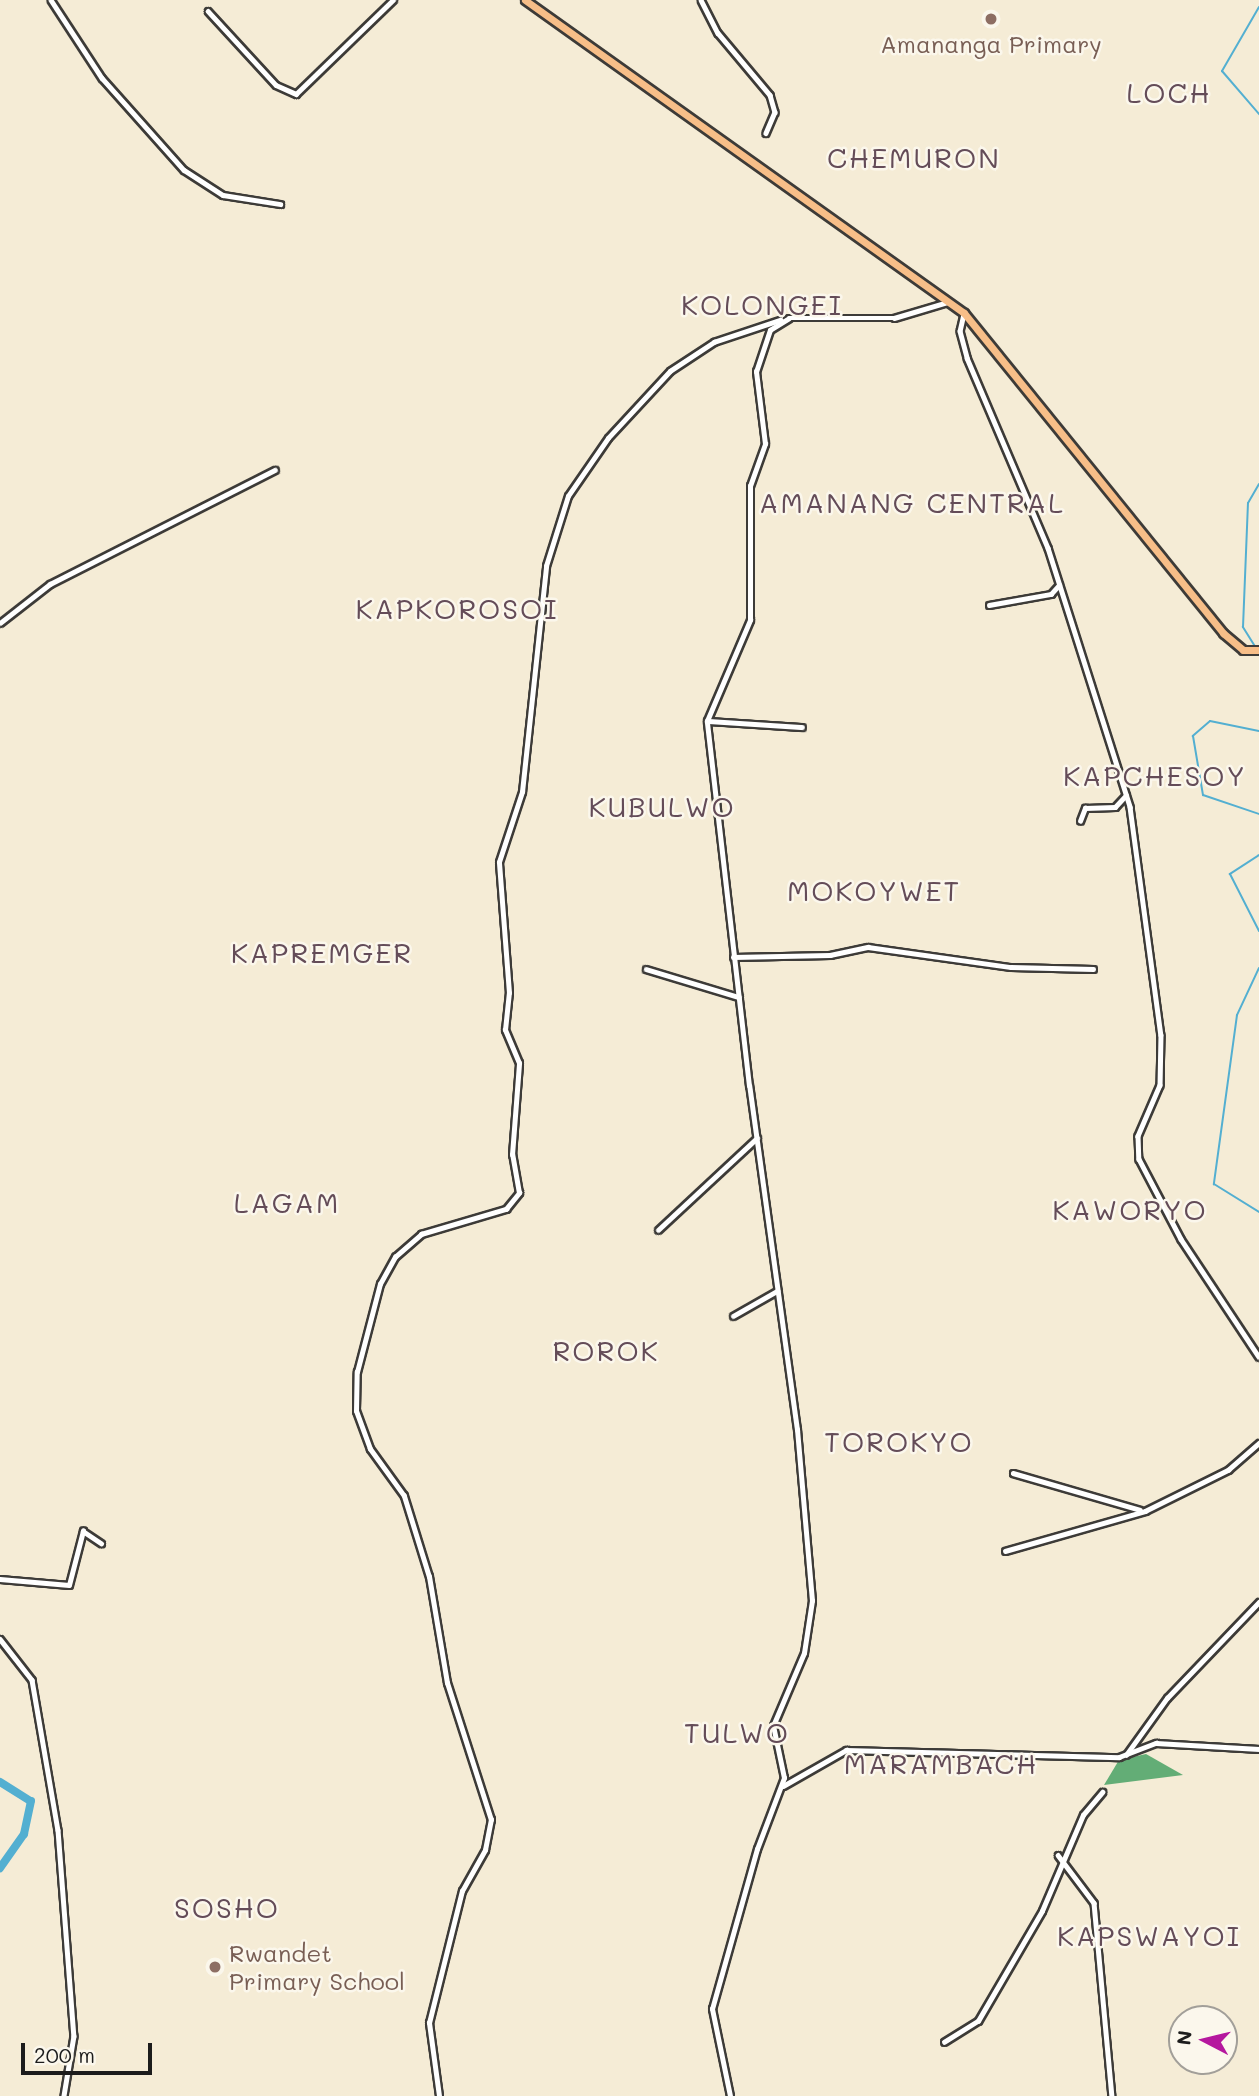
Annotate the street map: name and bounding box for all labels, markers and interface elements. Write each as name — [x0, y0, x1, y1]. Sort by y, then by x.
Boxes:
marker: Amananga Primary — [983, 11, 999, 27]
place label: Amananga Primary — [880, 30, 1102, 58]
district label: LOCH — [1127, 75, 1211, 109]
district label: CHEMURON — [828, 140, 1000, 174]
district label: KOLONGEI — [682, 287, 842, 321]
district label: AMANANG CENTRAL — [761, 485, 1063, 519]
district label: KAPKOROSOI — [357, 591, 557, 625]
district label: KAPCHESOY — [1064, 758, 1246, 792]
district label: KUBULWO — [589, 789, 735, 823]
district label: MOKOYWET — [788, 873, 960, 907]
district label: KAPREMGER — [232, 935, 412, 969]
district label: LAGAM — [234, 1185, 340, 1219]
district label: KAWORYO — [1053, 1192, 1207, 1226]
district label: ROROK — [553, 1333, 659, 1367]
district label: TOROKYO — [825, 1424, 973, 1458]
district label: TULWO — [685, 1715, 789, 1749]
district label: MARAMBACH — [845, 1746, 1037, 1780]
district label: SOSHO — [175, 1890, 279, 1924]
district label: KAPSWAYOI — [1058, 1918, 1240, 1952]
place label: Rwandet Primary School — [229, 1939, 405, 1995]
marker: Rwandet Primary School — [207, 1959, 223, 1975]
north arrow — [1168, 2005, 1238, 2075]
text: N — [1170, 2029, 1197, 2046]
scale bar — [24, 2030, 156, 2074]
text: 200 m — [34, 2041, 95, 2068]

